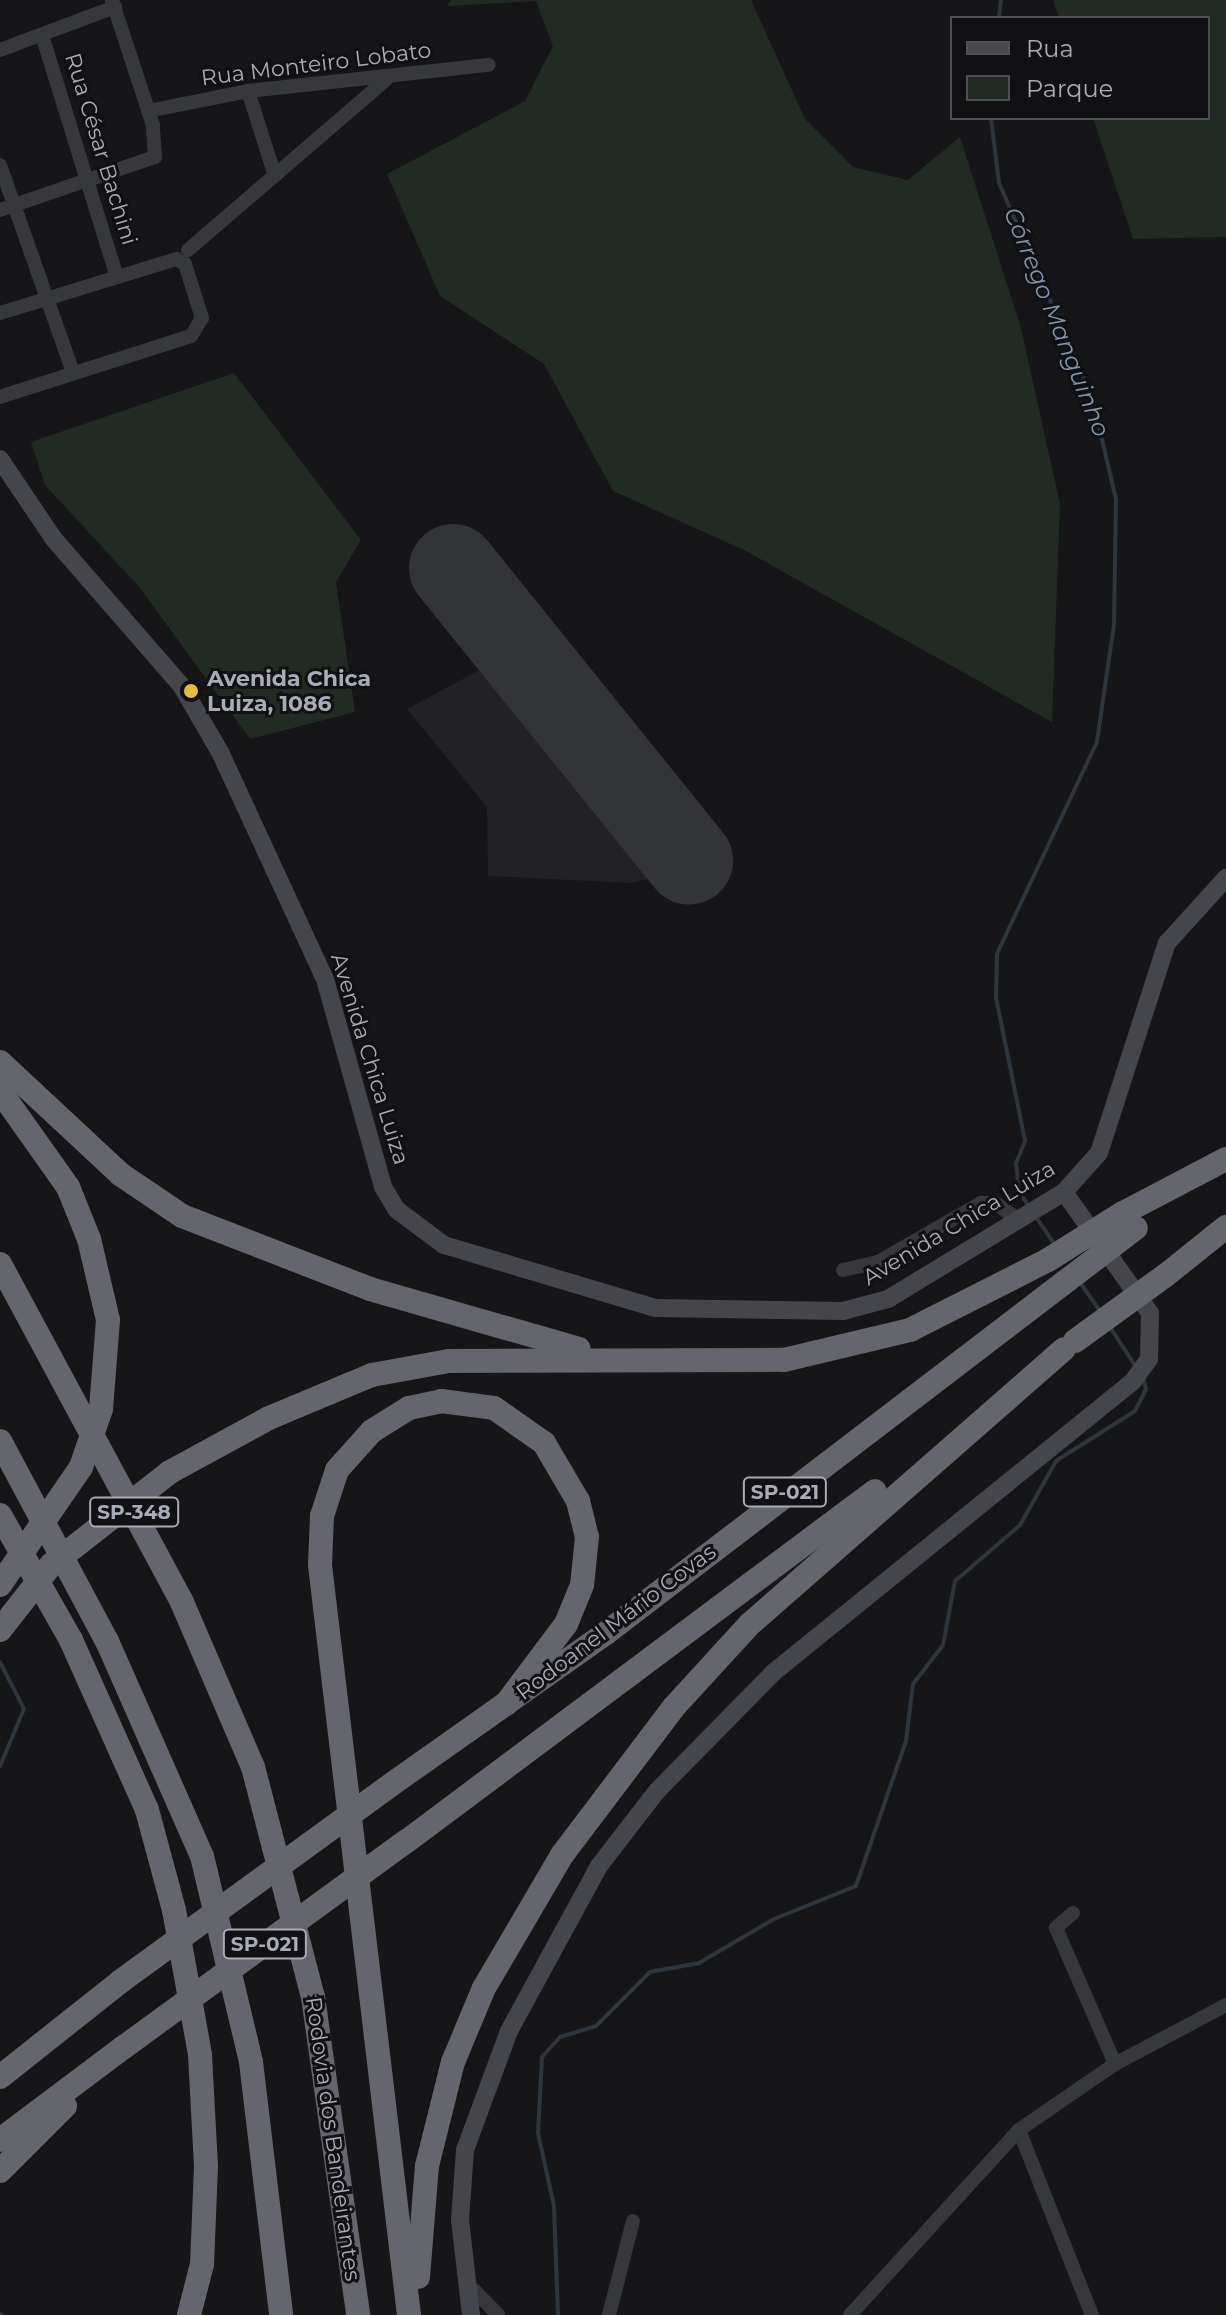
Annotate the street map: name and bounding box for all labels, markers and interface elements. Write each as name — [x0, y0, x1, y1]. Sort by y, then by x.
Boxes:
legend — [950, 16, 1210, 120]
text: Rua — [1026, 34, 1074, 63]
street label: Rua Monteiro Lobato — [199, 37, 433, 91]
street label: Rua César Bachini — [59, 50, 143, 248]
text: Parque — [1026, 74, 1113, 103]
water label: Córrego Manguinho — [998, 203, 1116, 441]
place label: Avenida Chica Luiza, 1086 — [207, 665, 371, 716]
marker: Avenida Chica Luiza, 1086 — [182, 682, 200, 700]
street label: Avenida Chica Luiza — [325, 950, 415, 1168]
street label: Avenida Chica Luiza — [858, 1155, 1060, 1291]
road number: SP-021 — [741, 1476, 829, 1508]
road number: SP-348 — [88, 1496, 180, 1528]
street label: Rodoanel Mário Covas — [511, 1538, 721, 1706]
road number: SP-021 — [221, 1928, 309, 1960]
street label: Rodovia dos Bandeirantes — [300, 1995, 366, 2283]

